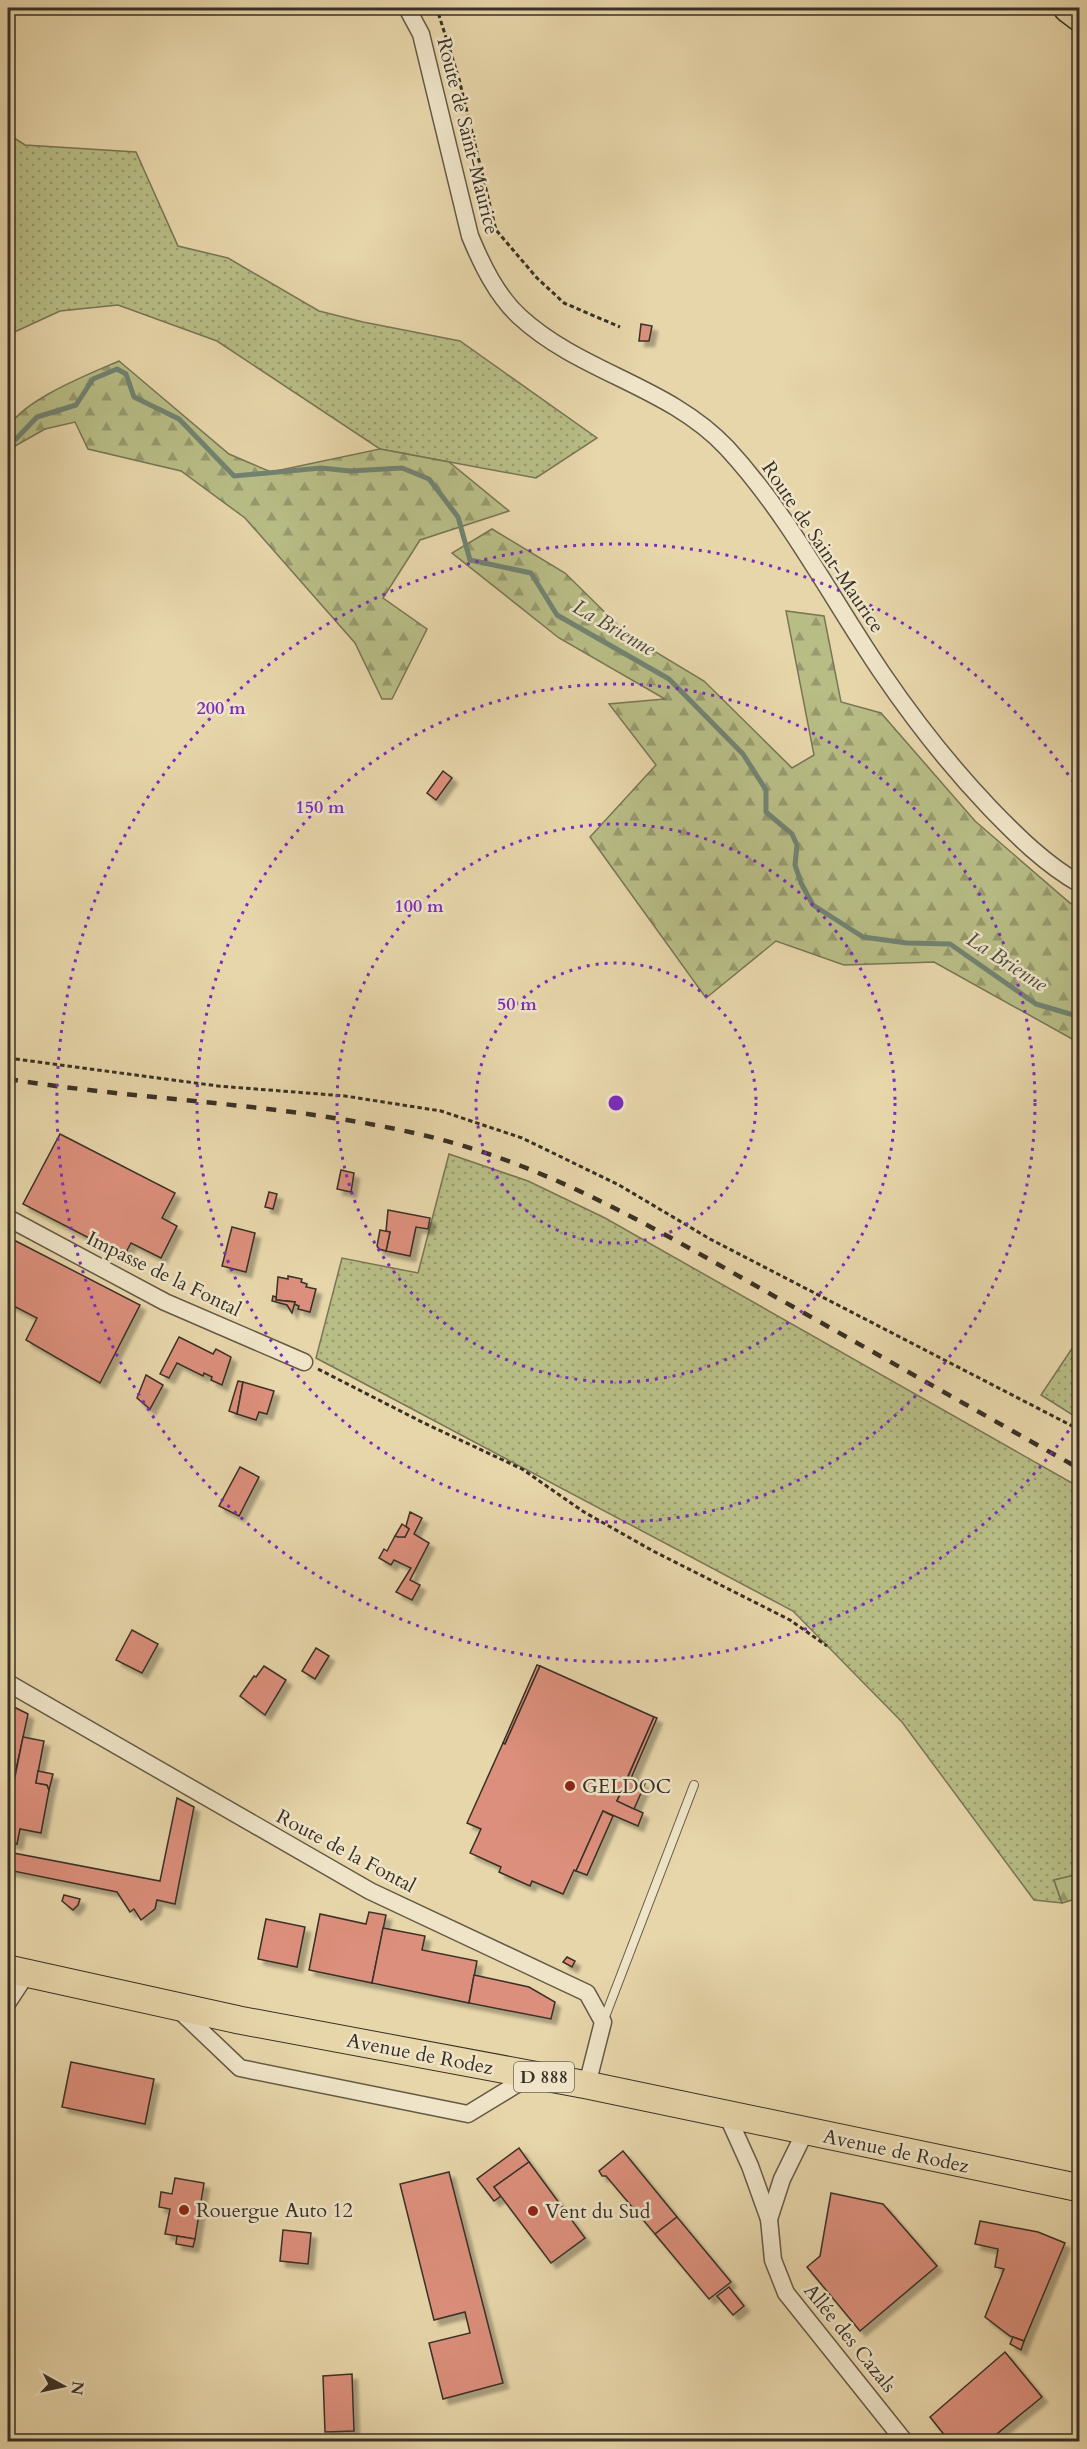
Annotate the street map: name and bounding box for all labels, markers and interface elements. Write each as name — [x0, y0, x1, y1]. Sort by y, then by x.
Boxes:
street label: Route de Saint-Maurice — [430, 35, 506, 237]
street label: Route de Saint-Maurice — [755, 456, 891, 638]
water label: La Brienne — [567, 593, 661, 664]
text: 200 m — [196, 696, 246, 721]
text: 150 m — [295, 795, 345, 820]
text: 100 m — [394, 894, 444, 919]
water label: La Brienne — [961, 925, 1054, 999]
text: 50 m — [497, 992, 537, 1017]
centre of rings — [606, 1093, 626, 1113]
street label: Impasse de la Fontal — [82, 1225, 246, 1323]
place label: GELDOC — [582, 1773, 671, 1800]
marker: GELDOC — [563, 1779, 577, 1793]
street label: Route de la Fontal — [272, 1803, 420, 1899]
street label: Avenue de Rodez — [344, 2027, 496, 2081]
road number: D 888 — [514, 2062, 574, 2092]
street label: Avenue de Rodez — [820, 2122, 972, 2180]
place label: Rouergue Auto 12 — [196, 2197, 353, 2224]
place label: Vent du Sud — [545, 2198, 651, 2225]
marker: Rouergue Auto 12 — [177, 2203, 191, 2217]
marker: Vent du Sud — [526, 2204, 540, 2218]
street label: Allée des Cazals — [798, 2278, 902, 2398]
north arrow — [33, 2356, 93, 2416]
text: N — [65, 2380, 89, 2396]

